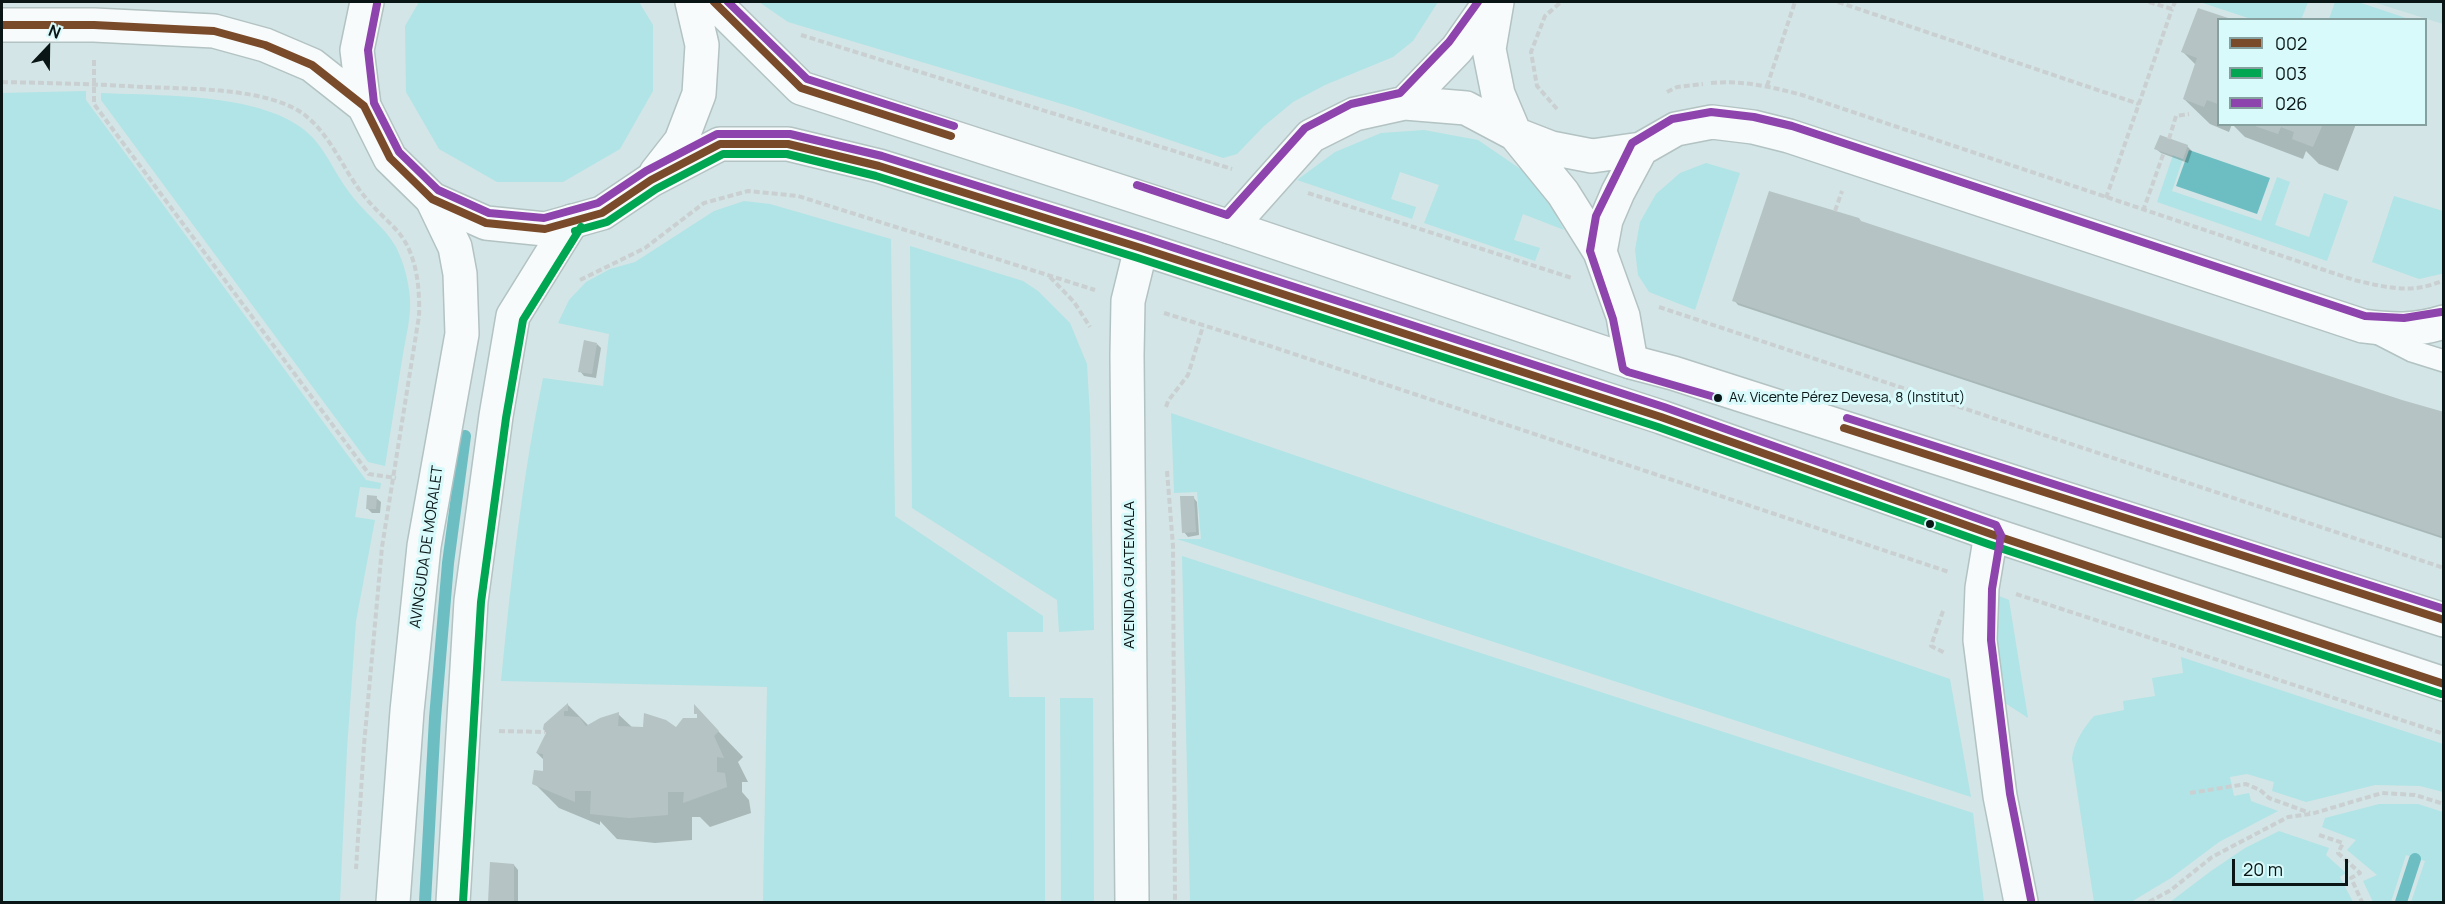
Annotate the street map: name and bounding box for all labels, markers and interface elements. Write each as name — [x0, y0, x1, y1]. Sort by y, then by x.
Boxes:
north arrow — [18, 18, 78, 78]
legend — [2217, 18, 2427, 126]
text: N — [45, 19, 64, 44]
text: 002 — [2275, 31, 2307, 55]
text: 003 — [2275, 61, 2307, 85]
text: 026 — [2275, 91, 2307, 115]
place label: Av. Vicente Pérez Devesa, 8 (Institut) — [1729, 390, 1965, 406]
marker: Av. Vicente Pérez Devesa, 8 (Institut) — [1712, 392, 1724, 404]
street label: AVINGUDA DE MORALET — [407, 465, 447, 629]
street label: AVENIDA GUATEMALA — [1121, 501, 1139, 649]
unlabelled marker — [1924, 518, 1936, 530]
scale bar — [2235, 847, 2350, 885]
text: 20 m — [2243, 857, 2283, 881]

